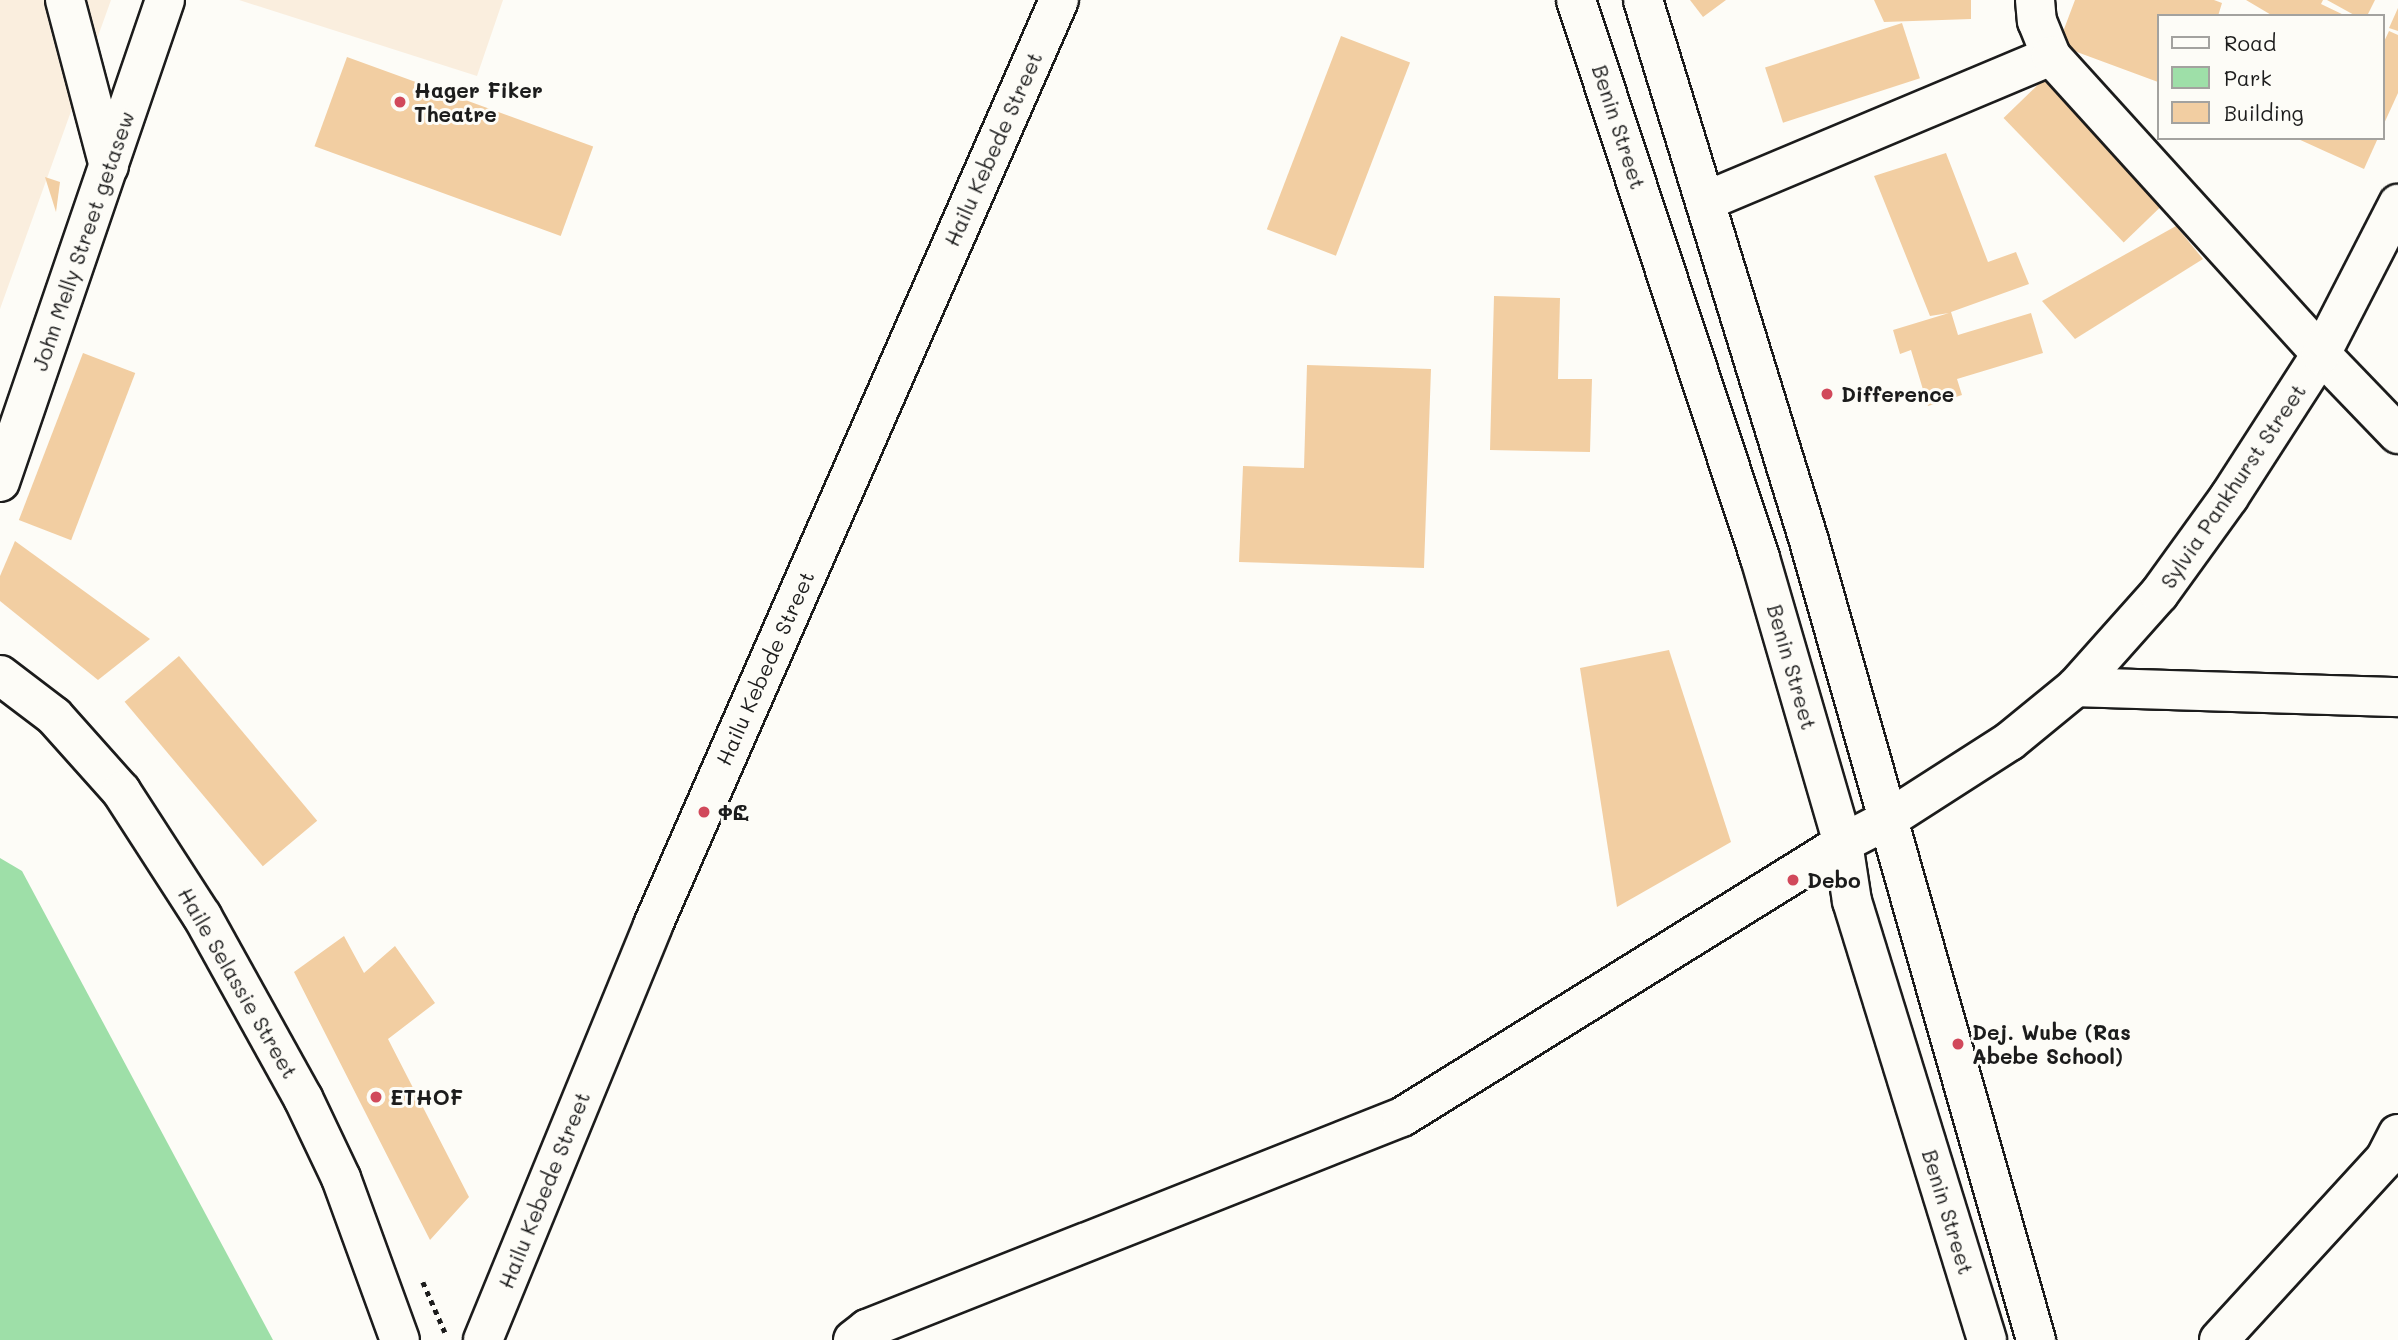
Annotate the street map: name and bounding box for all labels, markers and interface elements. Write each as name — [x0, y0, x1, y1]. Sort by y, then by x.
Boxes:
legend — [2156, 14, 2384, 140]
text: Road — [2224, 29, 2276, 56]
street label: Hailu Kebede Street — [939, 48, 1047, 250]
street label: Benin Street — [1587, 62, 1651, 192]
text: Park — [2224, 64, 2272, 91]
place label: Hager Fiker Theatre — [414, 77, 543, 127]
marker: Hager Fiker Theatre — [392, 94, 408, 110]
text: Building — [2224, 99, 2304, 126]
street label: John Melly Street getasew — [27, 108, 139, 374]
street label: Sylvia Pankhurst Street — [2155, 379, 2311, 593]
place label: Difference — [1841, 381, 1954, 407]
marker: Difference — [1819, 386, 1835, 402]
street label: Hailu Kebede Street — [711, 567, 819, 769]
street label: Benin Street — [1762, 601, 1822, 733]
place label: ቀፎ — [718, 799, 749, 825]
marker: ቀፎ — [696, 804, 712, 820]
place label: Debo — [1807, 867, 1861, 893]
marker: Debo — [1785, 872, 1801, 888]
street label: Haile Selassie Street — [173, 883, 303, 1083]
place label: Dej. Wube (Ras Abebe School) — [1972, 1019, 2131, 1069]
marker: Dej. Wube (Ras Abebe School) — [1950, 1036, 1966, 1052]
place label: ETHOF — [390, 1084, 463, 1110]
street label: Hailu Kebede Street — [493, 1088, 595, 1292]
marker: ETHOF — [368, 1089, 384, 1105]
street label: Benin Street — [1917, 1146, 1979, 1278]

